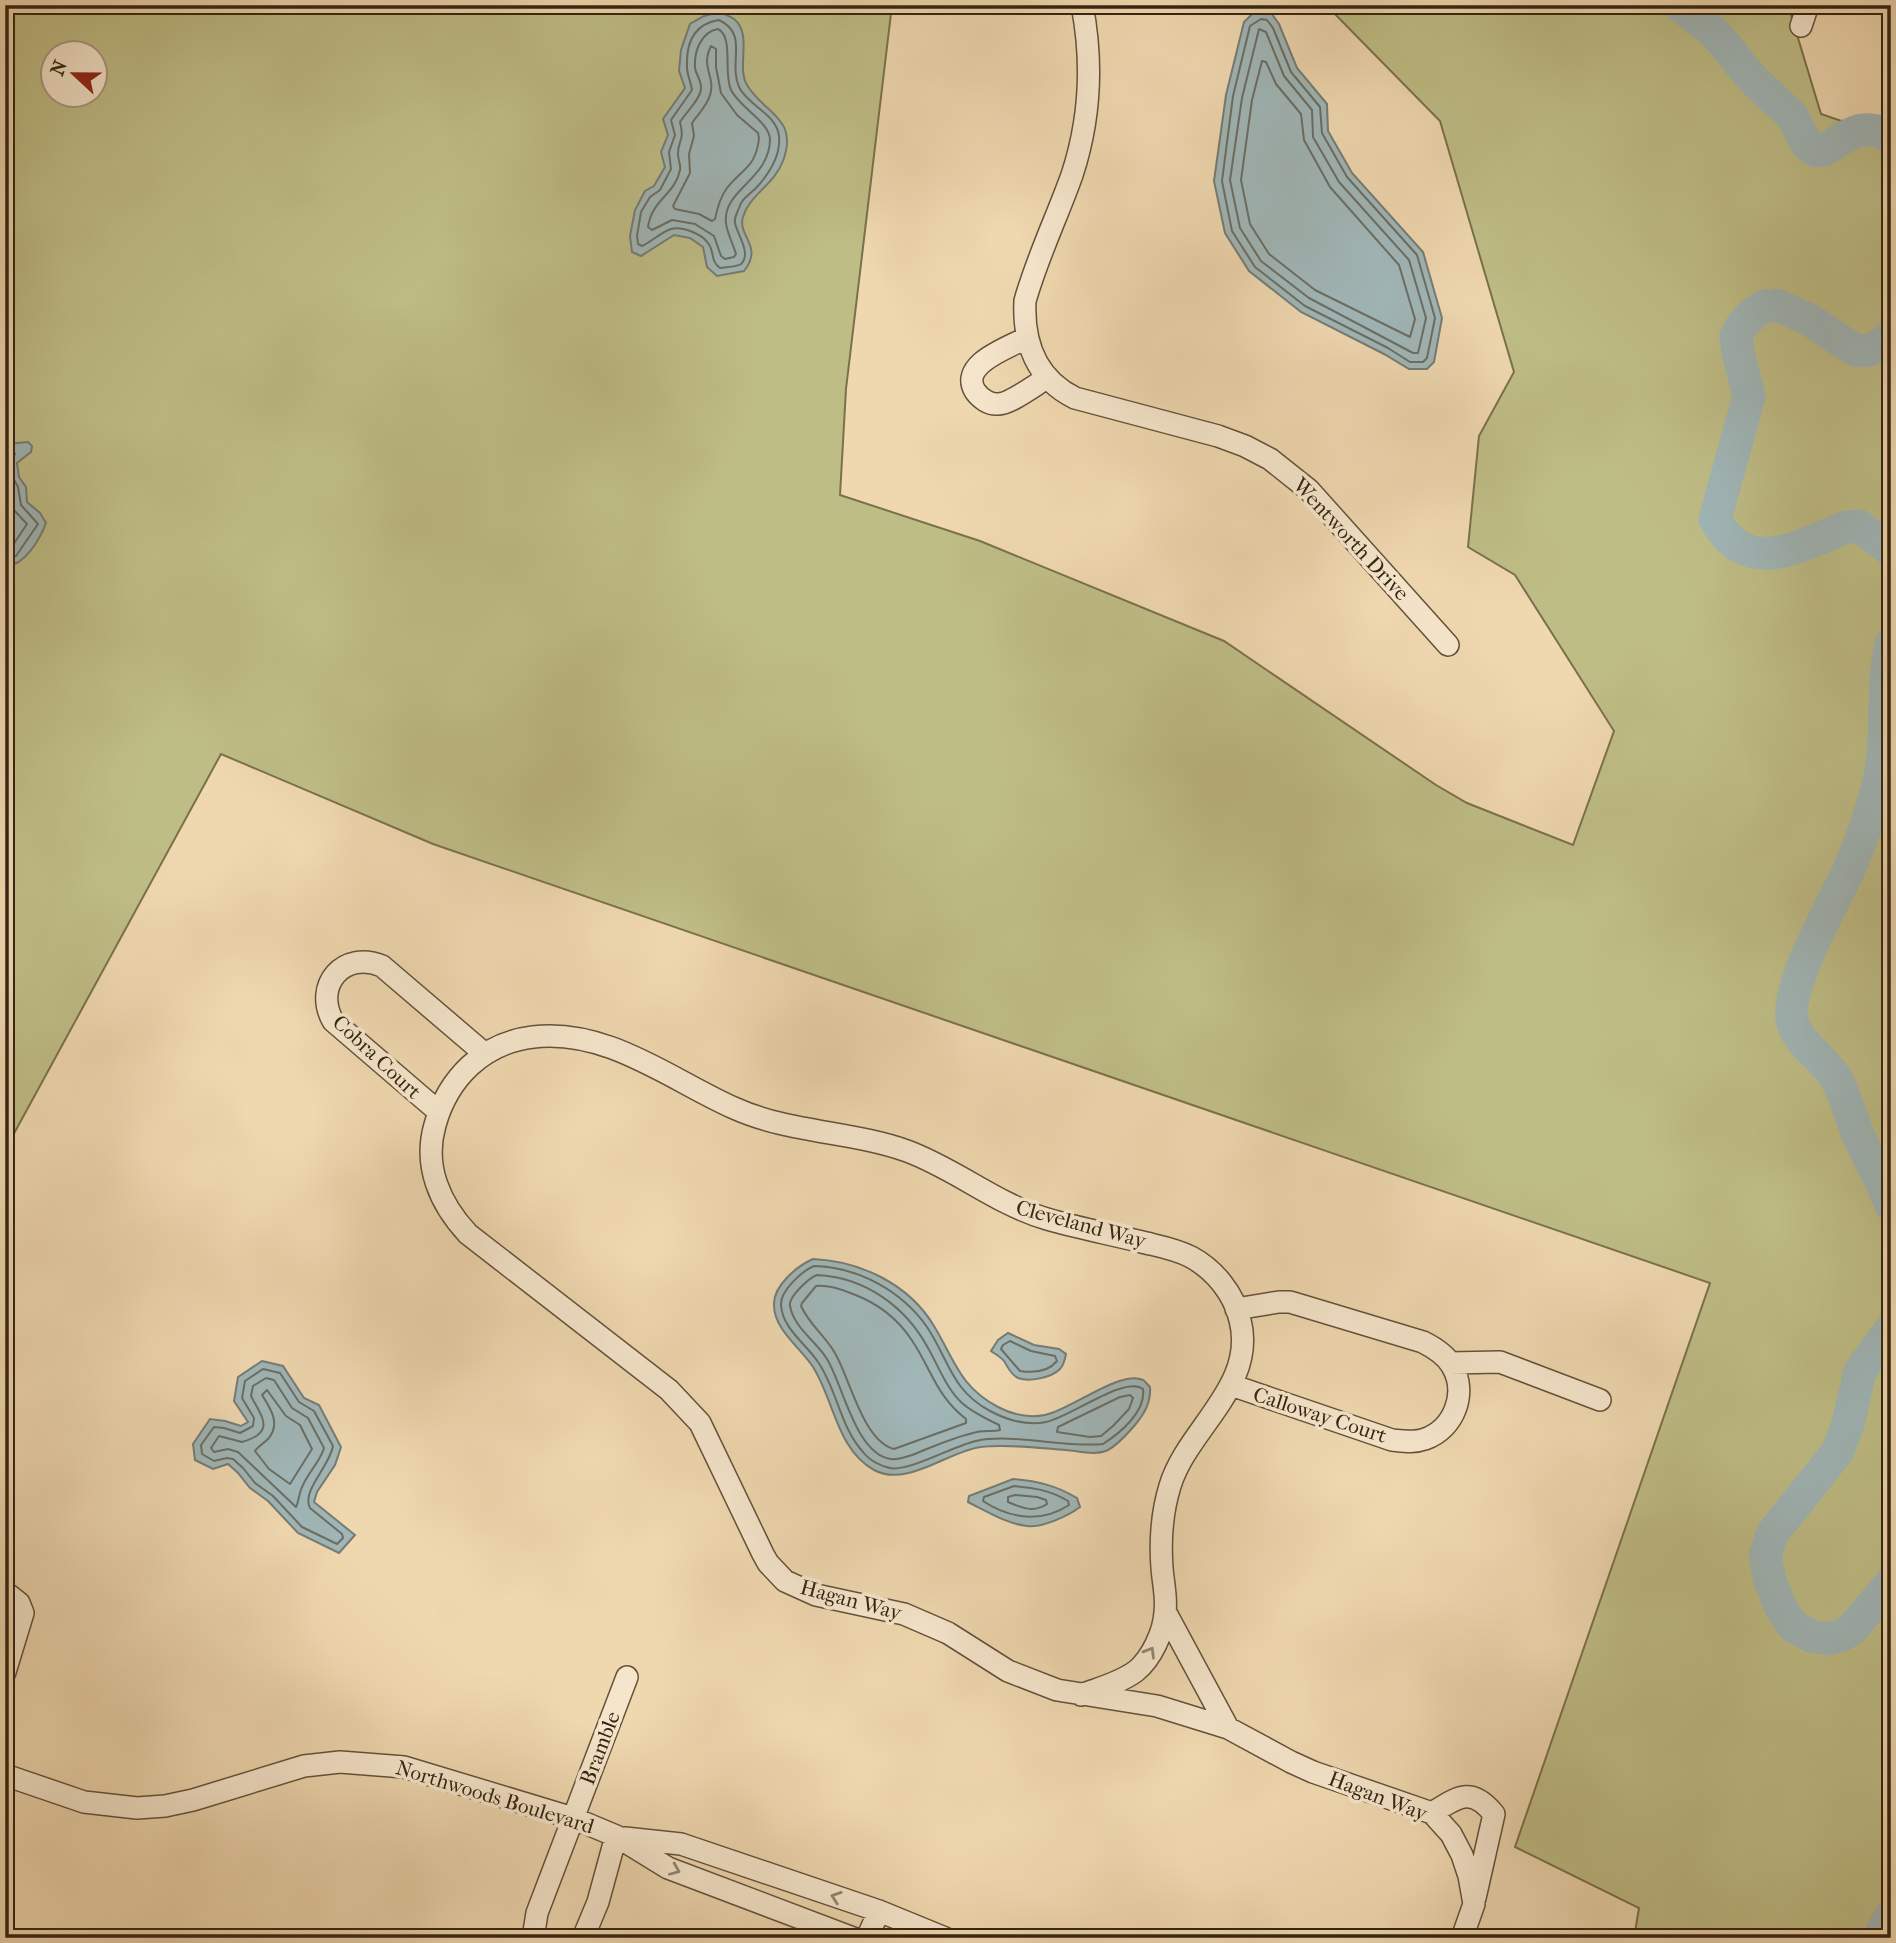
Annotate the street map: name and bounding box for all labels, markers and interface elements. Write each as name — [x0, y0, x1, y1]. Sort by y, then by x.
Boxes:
north arrow — [38, 38, 108, 108]
text: N — [46, 57, 72, 79]
street label: Wentworth Drive — [1287, 472, 1414, 605]
street label: Cobra Court — [328, 1010, 426, 1104]
street label: Cleveland Way — [1013, 1195, 1149, 1253]
street label: Calloway Court — [1250, 1382, 1390, 1448]
street label: Hagan Way — [798, 1575, 905, 1625]
one-way arrow — [1142, 1647, 1155, 1660]
street label: Bramble — [575, 1708, 625, 1788]
street label: Northwoods Boulevard — [393, 1755, 598, 1839]
street label: Hagan Way — [1325, 1766, 1431, 1826]
one-way arrow — [669, 1862, 681, 1876]
one-way arrow — [830, 1891, 842, 1905]

